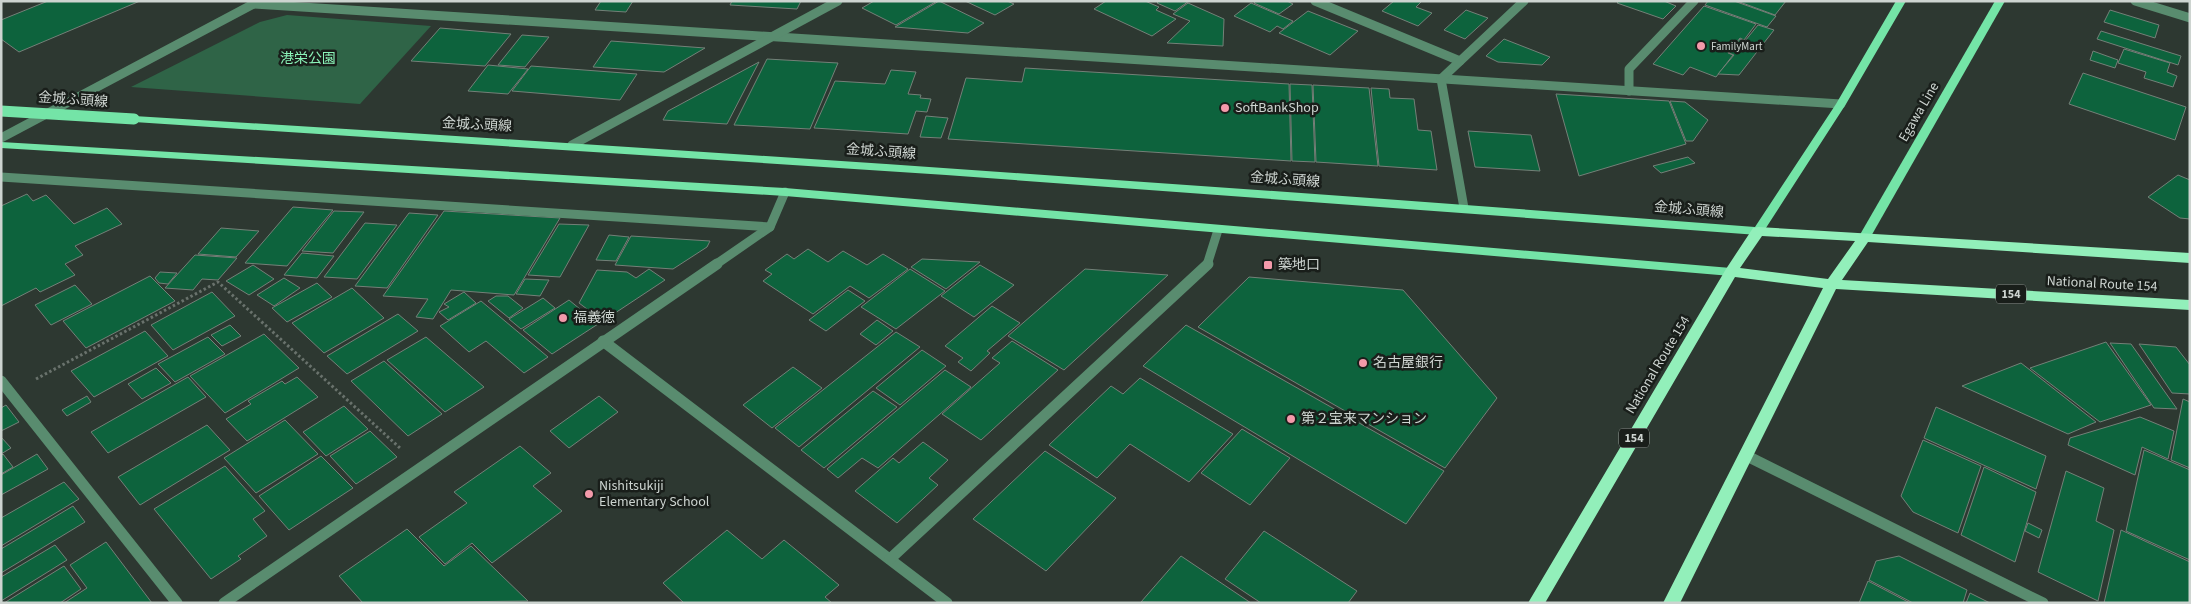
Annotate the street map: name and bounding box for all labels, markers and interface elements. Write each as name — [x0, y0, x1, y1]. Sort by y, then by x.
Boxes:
place label: FamilyMart — [1711, 39, 1763, 54]
marker: FamilyMart — [1695, 40, 1707, 52]
park label: 港栄公園 — [280, 49, 336, 69]
street label: Egawa Line — [1894, 78, 1944, 146]
street label: 金城ふ頭線 — [37, 88, 109, 112]
place label: SoftBankShop — [1235, 98, 1319, 118]
marker: SoftBankShop — [1219, 102, 1231, 114]
street label: 金城ふ頭線 — [442, 113, 512, 137]
street label: 金城ふ頭線 — [845, 140, 917, 164]
street label: 金城ふ頭線 — [1249, 168, 1321, 192]
street label: 金城ふ頭線 — [1653, 197, 1725, 223]
place label: 築地口 — [1278, 255, 1320, 275]
marker: 築地口 — [1262, 259, 1274, 271]
street label: National Route 154 — [2046, 271, 2158, 297]
road number: 154 — [1996, 284, 2026, 304]
place label: 福義徳 — [573, 308, 615, 328]
marker: 福義徳 — [557, 312, 569, 324]
street label: National Route 154 — [1621, 312, 1695, 418]
place label: 名古屋銀行 — [1373, 353, 1443, 373]
marker: 名古屋銀行 — [1357, 357, 1369, 369]
place label: 第２宝来マンション — [1301, 409, 1427, 429]
marker: 第２宝来マンション — [1285, 413, 1297, 425]
road number: 154 — [1619, 428, 1649, 448]
place label: Nishitsukiji Elementary School — [599, 476, 710, 512]
marker: Nishitsukiji Elementary School — [583, 488, 595, 500]

